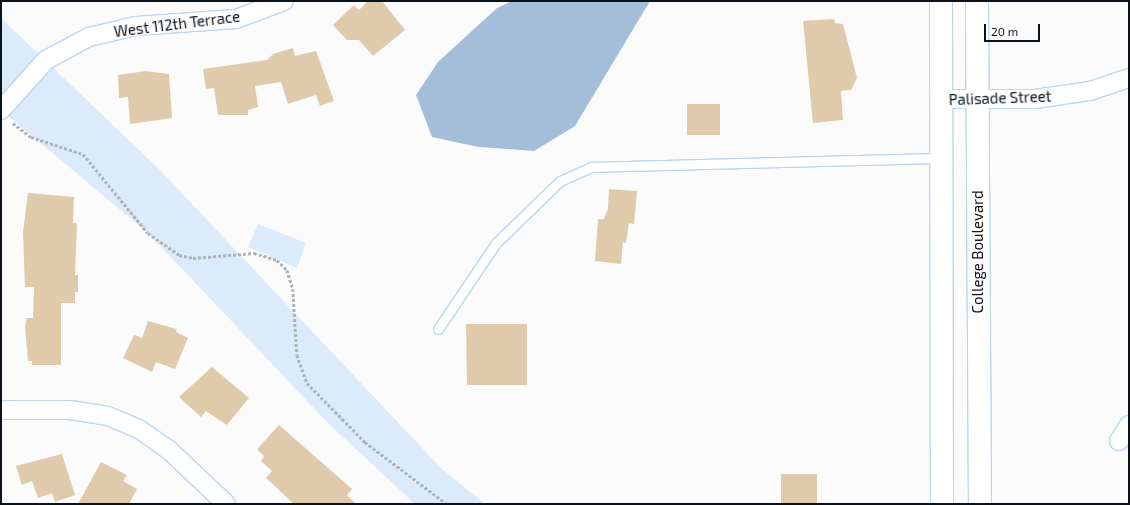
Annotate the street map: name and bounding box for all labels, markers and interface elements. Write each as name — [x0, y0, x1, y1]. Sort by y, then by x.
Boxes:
street label: West 112th Terrace — [113, 7, 241, 41]
scale bar — [986, 16, 1042, 42]
text: 20 m — [991, 24, 1018, 38]
street label: Palisade Street — [948, 87, 1052, 109]
street label: College Boulevard — [969, 190, 987, 314]

